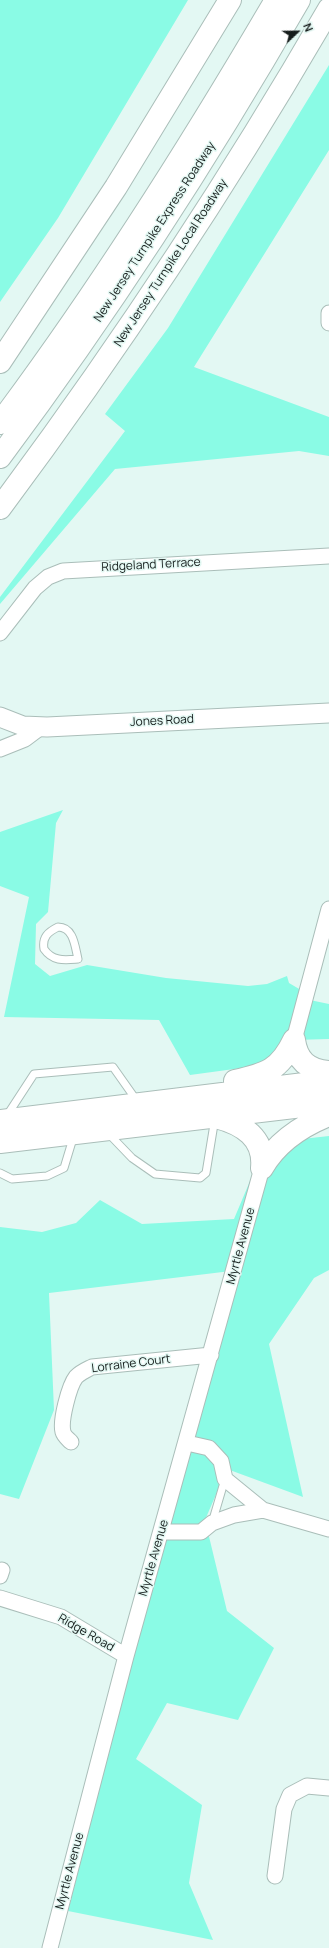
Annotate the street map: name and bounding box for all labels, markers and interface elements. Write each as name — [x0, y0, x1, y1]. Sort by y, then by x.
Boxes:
north arrow — [277, 12, 317, 52]
text: N — [300, 21, 317, 34]
street label: New Jersey Turnpike Express Roadway — [91, 139, 219, 325]
street label: New Jersey Turnpike Local Roadway — [111, 176, 231, 350]
street label: Ridgeland Terrace — [101, 555, 201, 575]
street label: Jones Road — [130, 712, 194, 730]
street label: Myrtle Avenue — [224, 1206, 258, 1286]
street label: Lorraine Court — [91, 1352, 171, 1376]
street label: Myrtle Avenue — [136, 1518, 172, 1598]
street label: Ridge Road — [55, 1611, 117, 1655]
street label: Myrtle Avenue — [53, 1831, 87, 1911]

